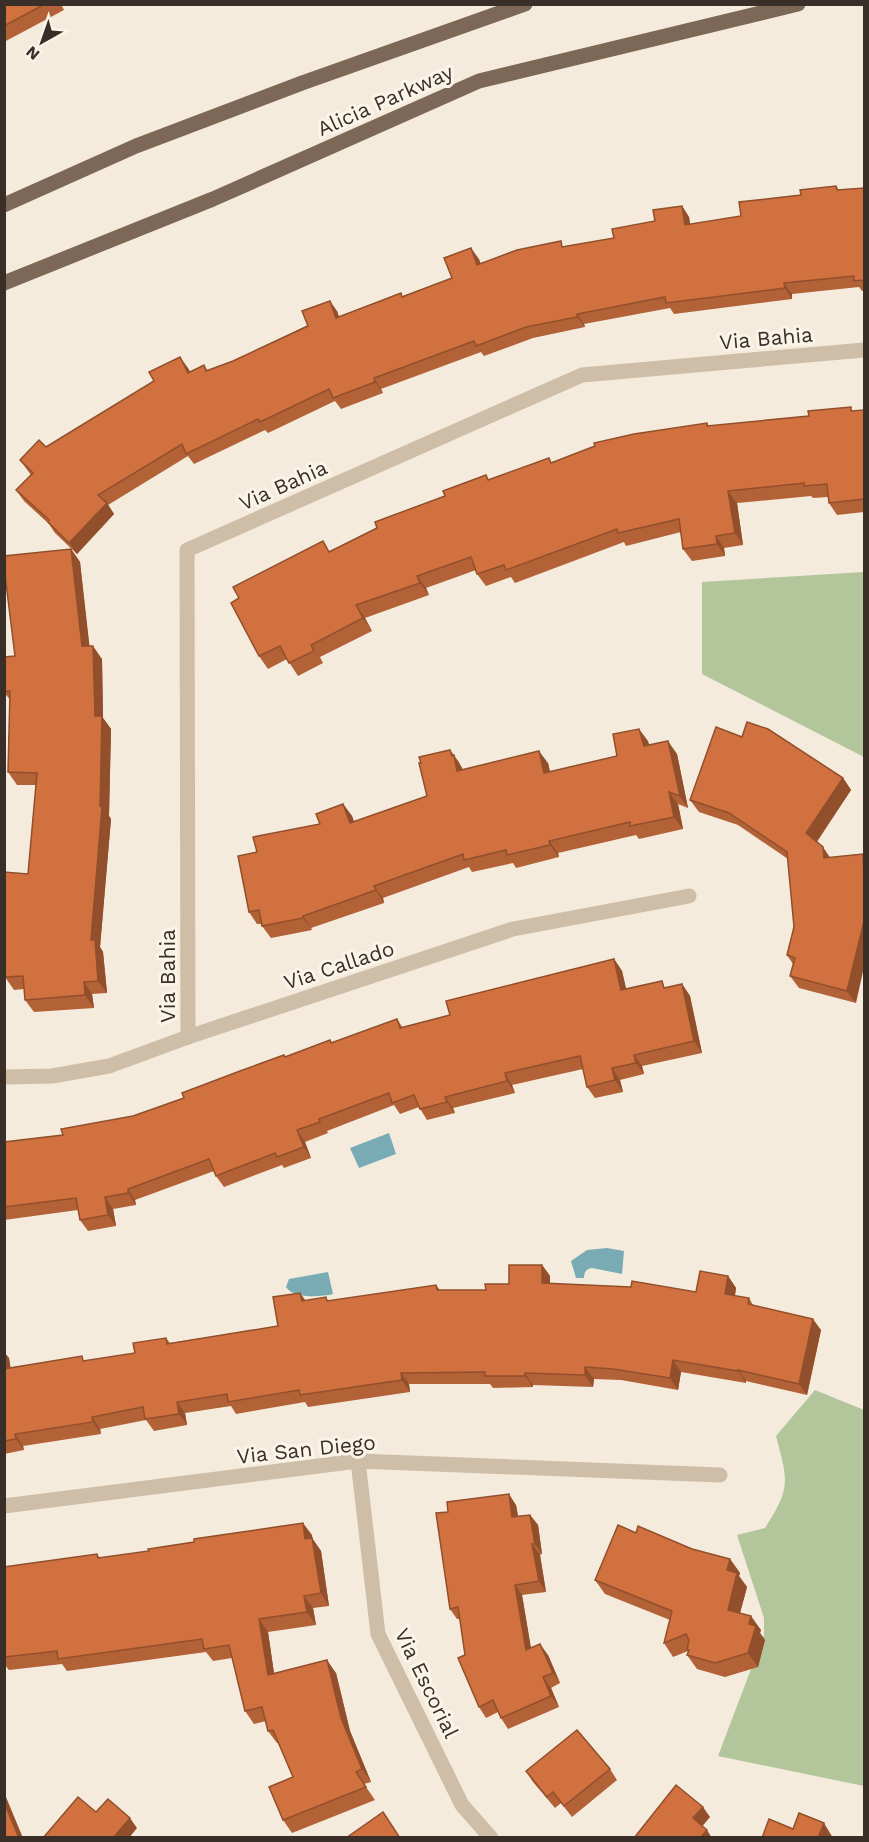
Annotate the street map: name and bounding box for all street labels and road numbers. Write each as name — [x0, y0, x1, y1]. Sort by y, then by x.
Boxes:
street label: Alicia Parkway — [313, 59, 457, 141]
street label: Via Bahia — [718, 321, 814, 355]
street label: Via Bahia — [235, 454, 331, 516]
street label: Via Bahia — [155, 929, 180, 1023]
street label: Via Callado — [281, 935, 397, 995]
street label: Via San Diego — [235, 1429, 377, 1469]
street label: Via Escorial — [390, 1624, 465, 1742]

